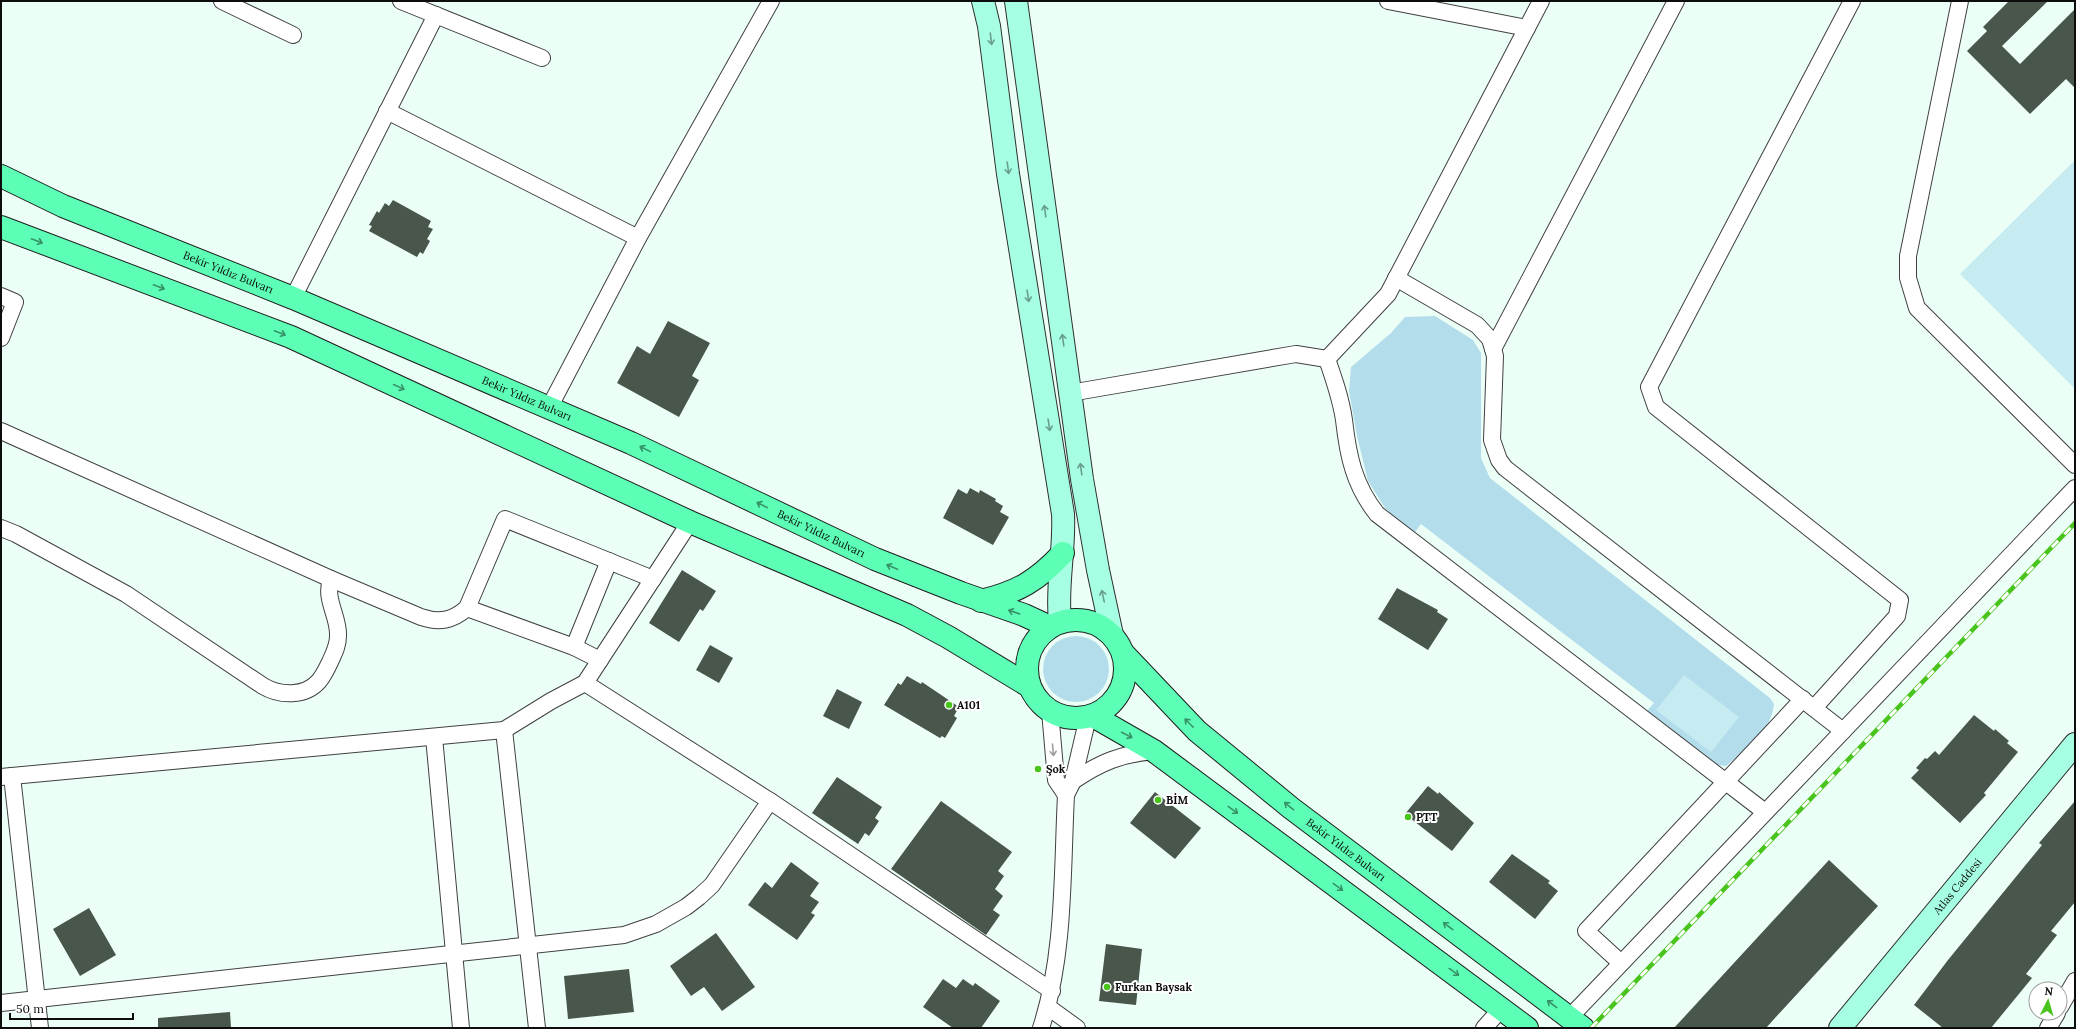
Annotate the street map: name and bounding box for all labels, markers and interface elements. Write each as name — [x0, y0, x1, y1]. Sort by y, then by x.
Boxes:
one-way arrow — [987, 32, 994, 45]
one-way arrow — [1004, 161, 1012, 174]
one-way arrow — [1041, 205, 1049, 218]
one-way arrow — [31, 238, 44, 245]
street label: Bekir Yıldız Bulvarı — [181, 248, 276, 296]
one-way arrow — [152, 284, 164, 292]
one-way arrow — [1025, 289, 1033, 302]
one-way arrow — [274, 330, 286, 338]
one-way arrow — [1059, 334, 1067, 347]
street label: Bekir Yıldız Bulvarı — [480, 373, 574, 424]
one-way arrow — [392, 384, 404, 391]
one-way arrow — [1046, 418, 1054, 431]
one-way arrow — [639, 445, 651, 452]
one-way arrow — [1077, 462, 1085, 475]
one-way arrow — [756, 501, 768, 508]
street label: Bekir Yıldız Bulvarı — [775, 506, 868, 560]
one-way arrow — [887, 562, 899, 570]
one-way arrow — [1099, 590, 1107, 603]
one-way arrow — [1008, 608, 1021, 615]
place label: A101 — [957, 698, 981, 712]
marker: A101 — [944, 700, 954, 710]
one-way arrow — [1184, 718, 1194, 728]
one-way arrow — [1121, 731, 1133, 739]
one-way arrow — [1050, 743, 1057, 756]
place label: Şok — [1046, 762, 1066, 776]
marker: Şok — [1033, 764, 1043, 774]
place label: BİM — [1166, 793, 1188, 807]
marker: BİM — [1153, 795, 1163, 805]
one-way arrow — [1283, 802, 1294, 810]
one-way arrow — [1228, 805, 1239, 814]
place label: PTT — [1416, 810, 1437, 824]
marker: PTT — [1403, 812, 1413, 822]
street label: Bekir Yıldız Bulvarı — [1304, 815, 1389, 884]
street label: Atlas Caddesi — [1929, 855, 1985, 918]
one-way arrow — [1332, 883, 1343, 891]
one-way arrow — [1443, 922, 1454, 930]
one-way arrow — [1448, 968, 1459, 977]
place label: Furkan Baysak — [1115, 980, 1192, 994]
north arrow — [2028, 981, 2068, 1021]
marker: Furkan Baysak — [1102, 982, 1112, 992]
text: N — [2044, 984, 2054, 998]
scale bar — [10, 995, 133, 1021]
one-way arrow — [1547, 1000, 1558, 1008]
text: 50 m — [16, 1001, 44, 1016]

